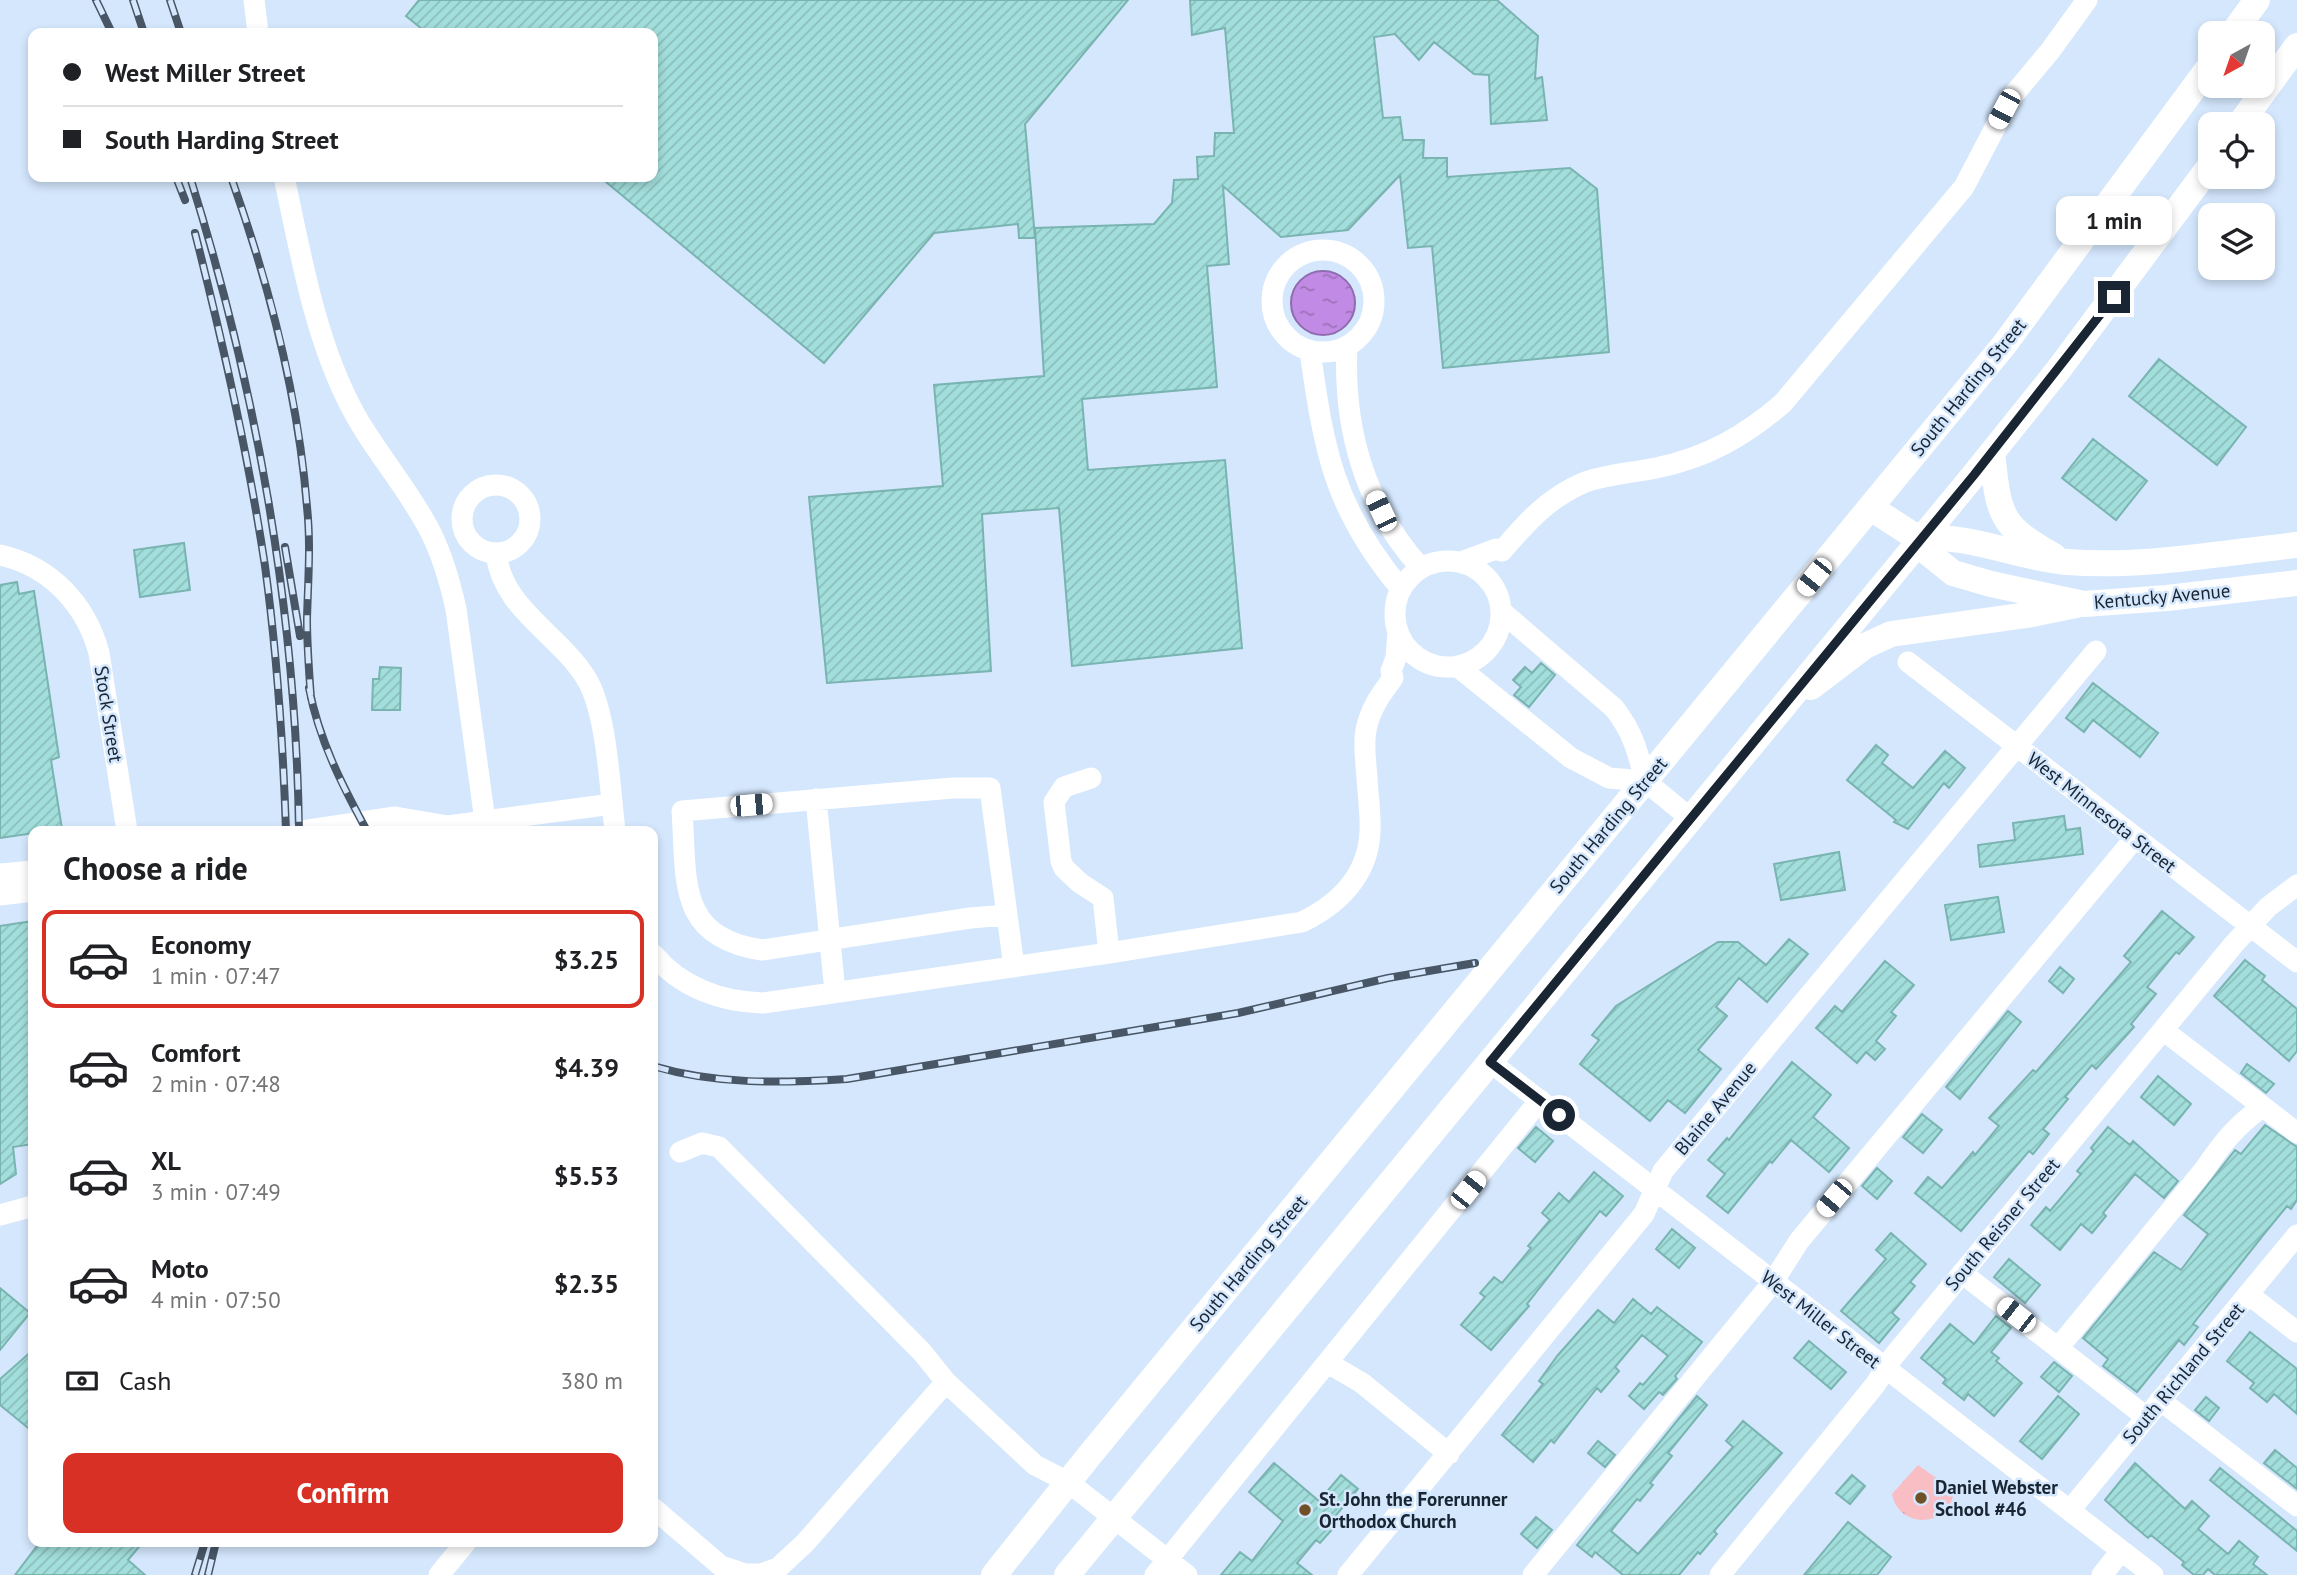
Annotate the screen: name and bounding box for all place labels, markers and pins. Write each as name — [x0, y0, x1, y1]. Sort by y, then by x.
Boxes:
place label: Daniel Webster School #46 — [1935, 1475, 2058, 1521]
place label: St. John the Forerunner Orthodox Church — [1319, 1487, 1508, 1533]
marker: Daniel Webster School #46 — [1913, 1490, 1929, 1506]
marker: St. John the Forerunner Orthodox Church — [1297, 1502, 1313, 1518]

